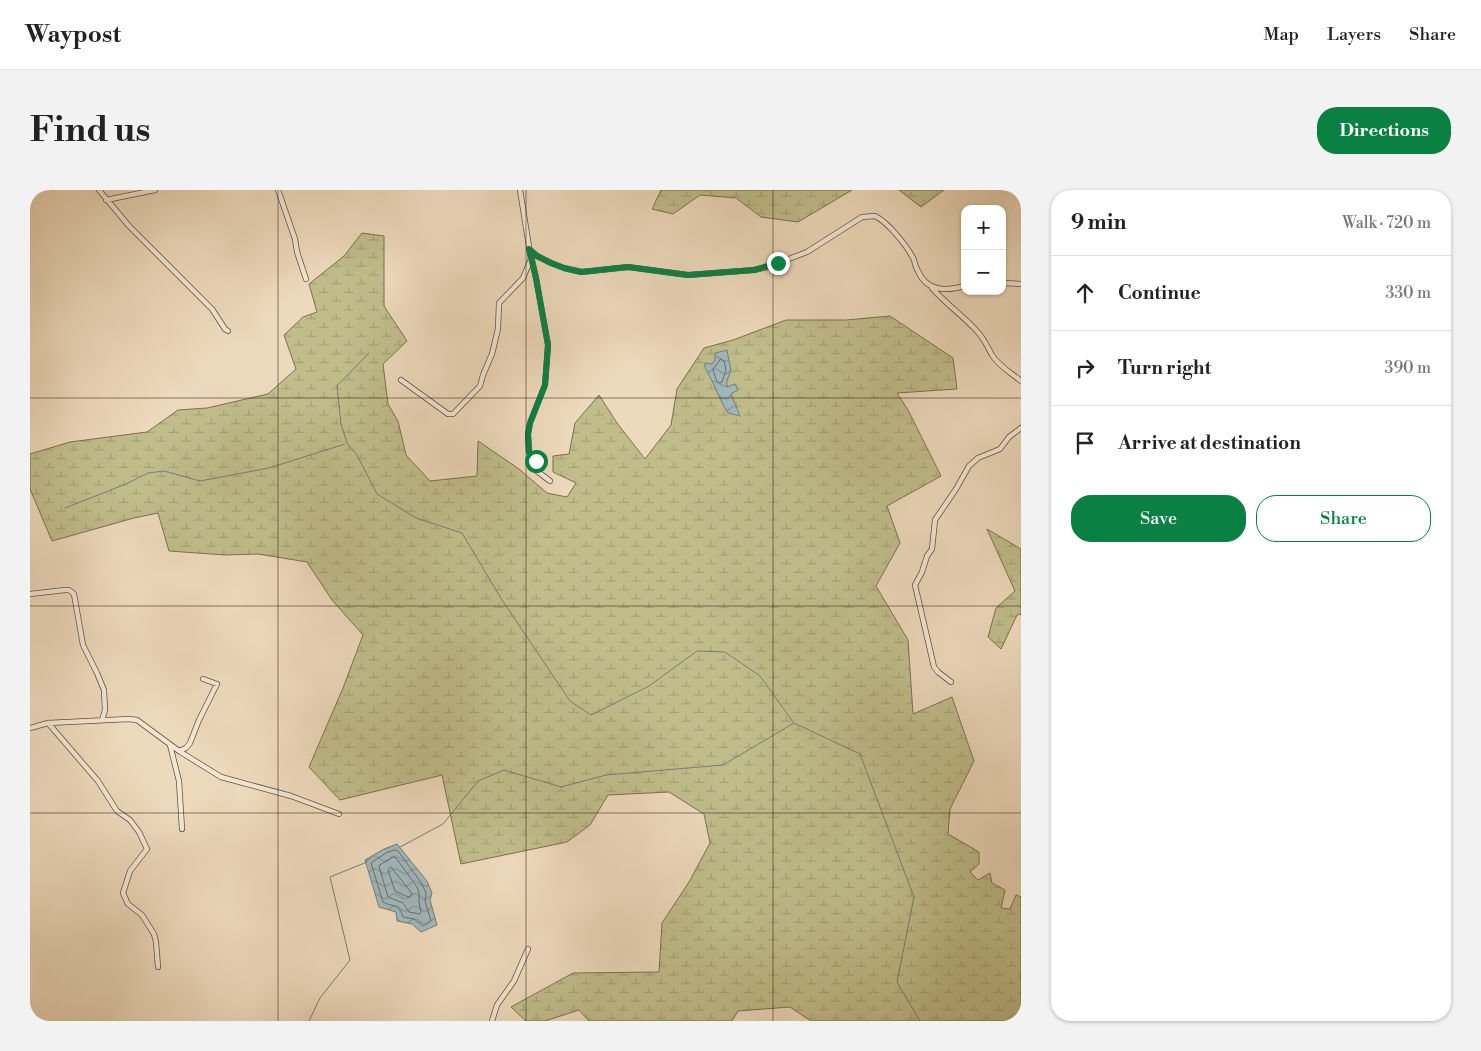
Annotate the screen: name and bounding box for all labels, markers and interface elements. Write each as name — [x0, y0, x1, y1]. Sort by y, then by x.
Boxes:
text: Waypost — [25, 20, 121, 50]
text: Map — [1264, 23, 1299, 46]
text: Layers — [1327, 23, 1381, 46]
text: Share — [1409, 23, 1456, 46]
button: Directions — [1317, 107, 1451, 154]
text: Find us — [30, 109, 150, 152]
map controls — [961, 205, 1006, 295]
button: + — [961, 205, 1006, 250]
text: 9 min — [1071, 210, 1126, 236]
text: Walk · 720 m — [1342, 213, 1431, 233]
button: − — [961, 250, 1006, 295]
route end — [767, 252, 790, 275]
icon: ahead — [1071, 279, 1099, 307]
text: Continue — [1118, 281, 1201, 305]
text: 330 m — [1385, 283, 1431, 303]
icon: right — [1071, 354, 1099, 382]
text: Turn right — [1118, 356, 1211, 380]
text: 390 m — [1385, 358, 1431, 378]
icon: arrive — [1071, 429, 1099, 457]
text: Arrive at destination — [1118, 431, 1301, 455]
route start — [525, 450, 548, 473]
button: Save — [1071, 495, 1246, 542]
button: Share — [1256, 495, 1431, 542]

